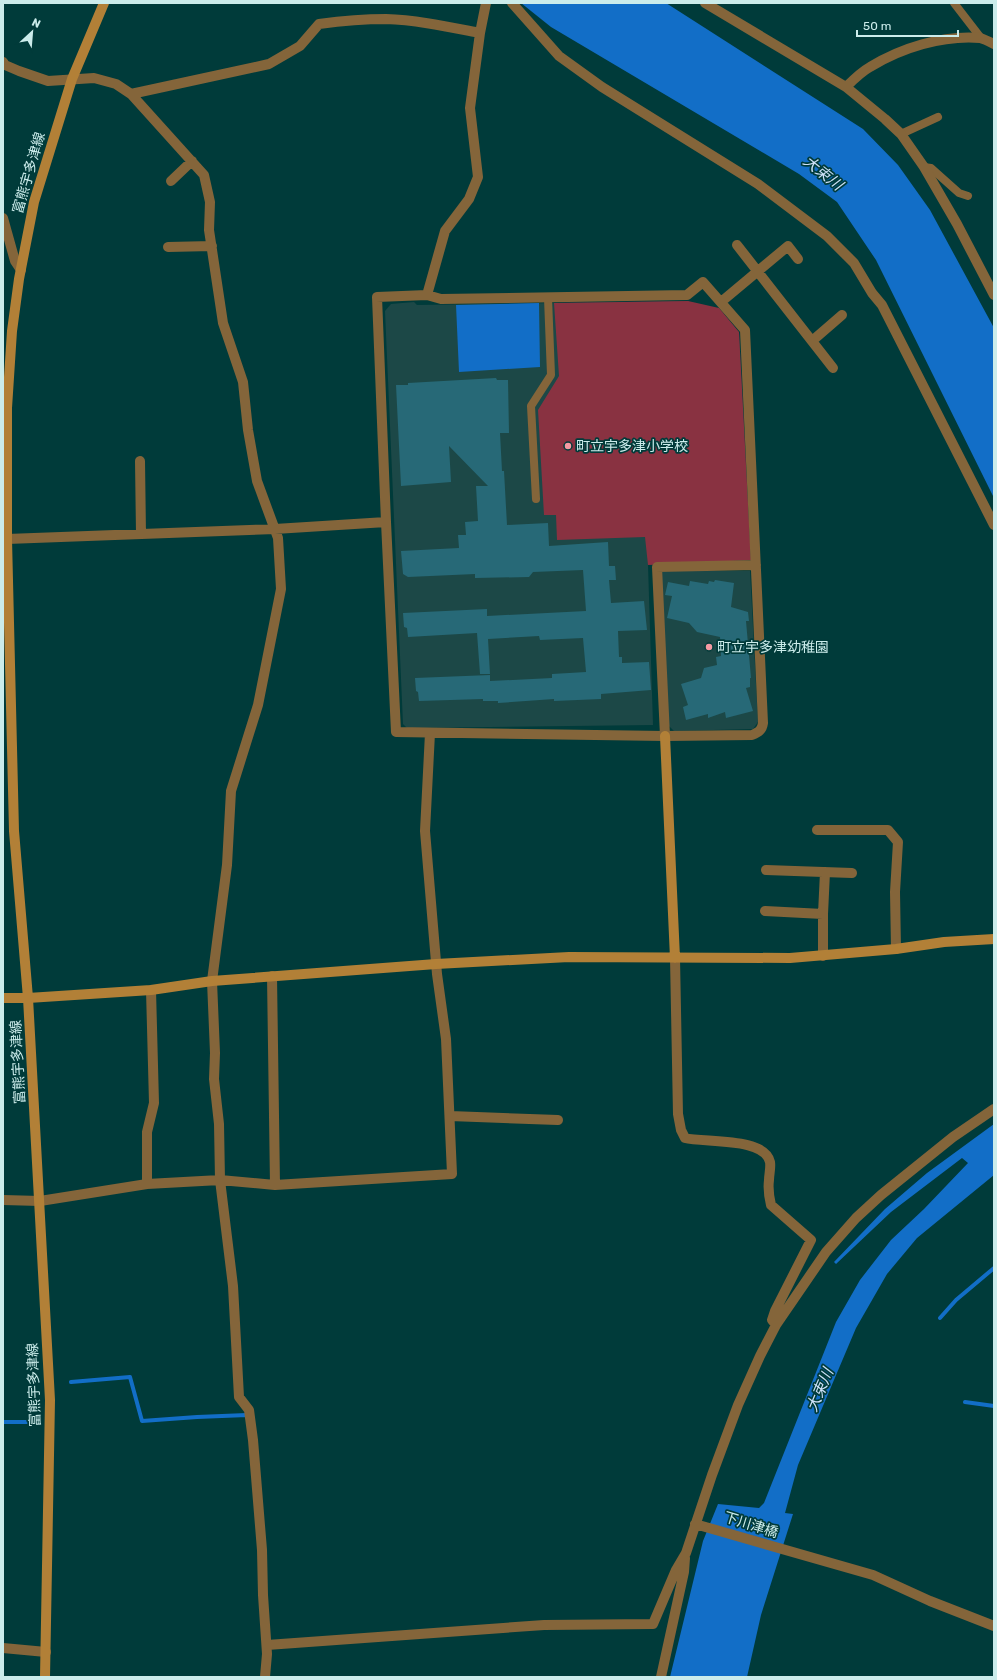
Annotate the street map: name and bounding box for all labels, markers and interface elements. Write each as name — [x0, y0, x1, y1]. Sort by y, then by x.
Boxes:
north arrow — [12, 12, 52, 52]
scale bar — [857, 12, 958, 38]
text: N — [30, 16, 43, 31]
text: 50 m — [863, 19, 891, 33]
street label: 富熊宇多津線 — [9, 130, 49, 216]
water label: 大束川 — [800, 152, 848, 195]
place label: 町立宇多津小学校 — [576, 438, 688, 455]
marker: 町立宇多津小学校 — [563, 441, 573, 451]
place label: 町立宇多津幼稚園 — [717, 639, 829, 656]
marker: 町立宇多津幼稚園 — [704, 642, 714, 652]
street label: 富熊宇多津線 — [7, 1020, 29, 1104]
street label: 富熊宇多津線 — [24, 1343, 44, 1427]
water label: 大束川 — [803, 1364, 838, 1414]
street label: 下川津橋 — [722, 1509, 780, 1541]

